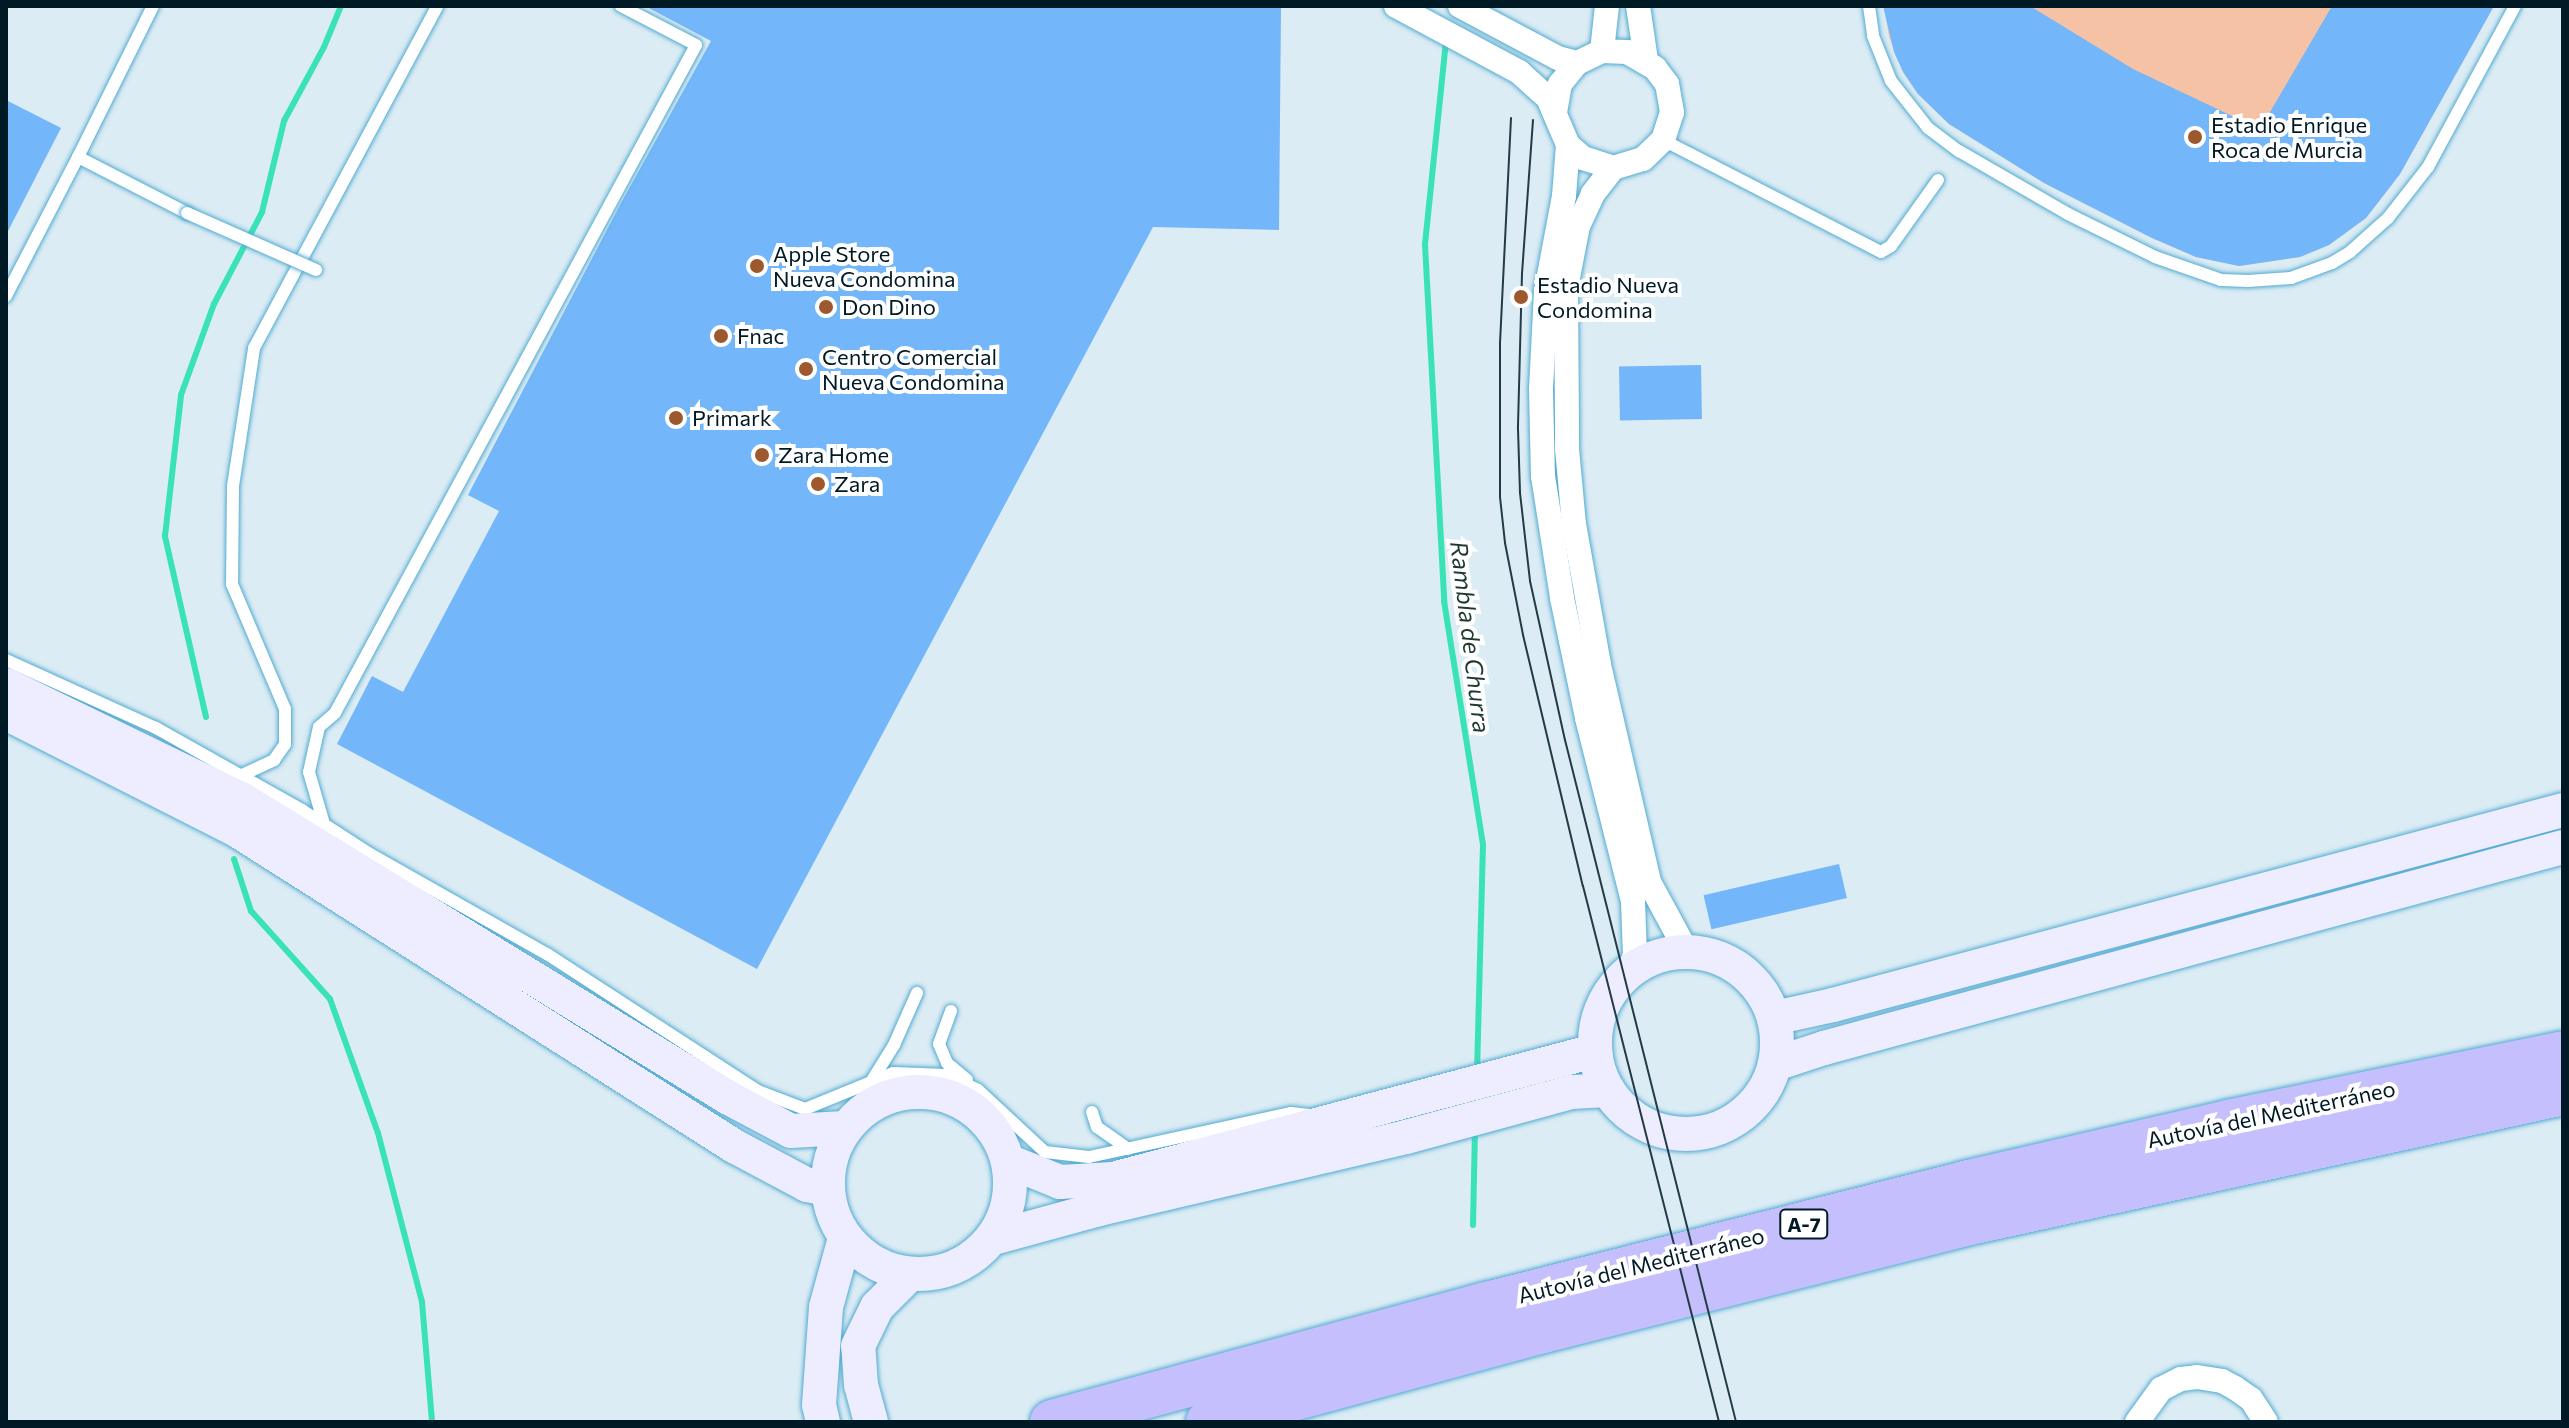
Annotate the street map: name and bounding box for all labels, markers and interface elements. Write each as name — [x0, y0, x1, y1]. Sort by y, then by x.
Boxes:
place label: Estadio Enrique Roca de Murcia — [2211, 111, 2367, 162]
marker: Estadio Enrique Roca de Murcia — [2186, 128, 2204, 146]
place label: Apple Store Nueva Condomina — [773, 240, 956, 292]
marker: Apple Store Nueva Condomina — [748, 257, 766, 275]
place label: Estadio Nueva Condomina — [1537, 271, 1679, 322]
marker: Estadio Nueva Condomina — [1512, 288, 1530, 306]
place label: Don Dino — [842, 294, 936, 320]
marker: Don Dino — [817, 298, 835, 316]
place label: Fnac — [737, 323, 784, 349]
marker: Fnac — [712, 327, 730, 345]
place label: Centro Comercial Nueva Condomina — [822, 343, 1005, 394]
marker: Centro Comercial Nueva Condomina — [797, 360, 815, 378]
place label: Primark — [692, 405, 772, 431]
marker: Primark — [667, 409, 685, 427]
place label: Zara Home — [778, 442, 889, 468]
marker: Zara Home — [753, 446, 771, 464]
place label: Zara — [834, 471, 880, 497]
marker: Zara — [809, 475, 827, 493]
water label: Rambla de Churra — [1445, 539, 1497, 735]
street label: Autovía del Mediterráneo — [2144, 1075, 2398, 1153]
road number: A-7 — [1778, 1208, 1830, 1240]
street label: Autovía del Mediterráneo — [1515, 1222, 1767, 1308]

